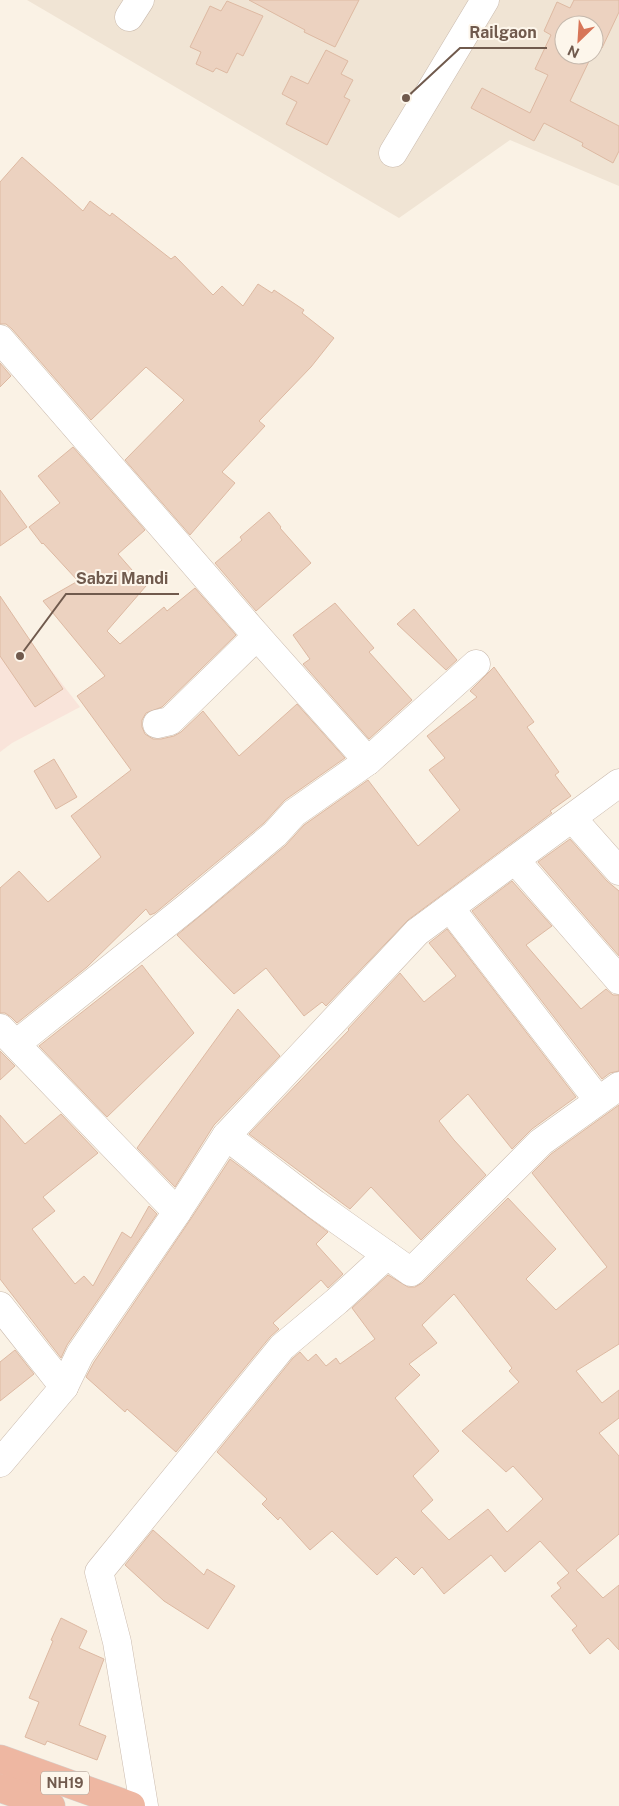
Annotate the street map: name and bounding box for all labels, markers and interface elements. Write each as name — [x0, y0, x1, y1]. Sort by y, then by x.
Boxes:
north arrow — [554, 15, 604, 65]
callout: Railgaon — [460, 17, 547, 48]
text: Railgaon — [469, 23, 537, 42]
text: N — [565, 42, 582, 61]
callout: Sabzi Mandi — [66, 563, 179, 594]
text: Sabzi Mandi — [76, 569, 168, 588]
road number: NH19 — [41, 1772, 89, 1795]

